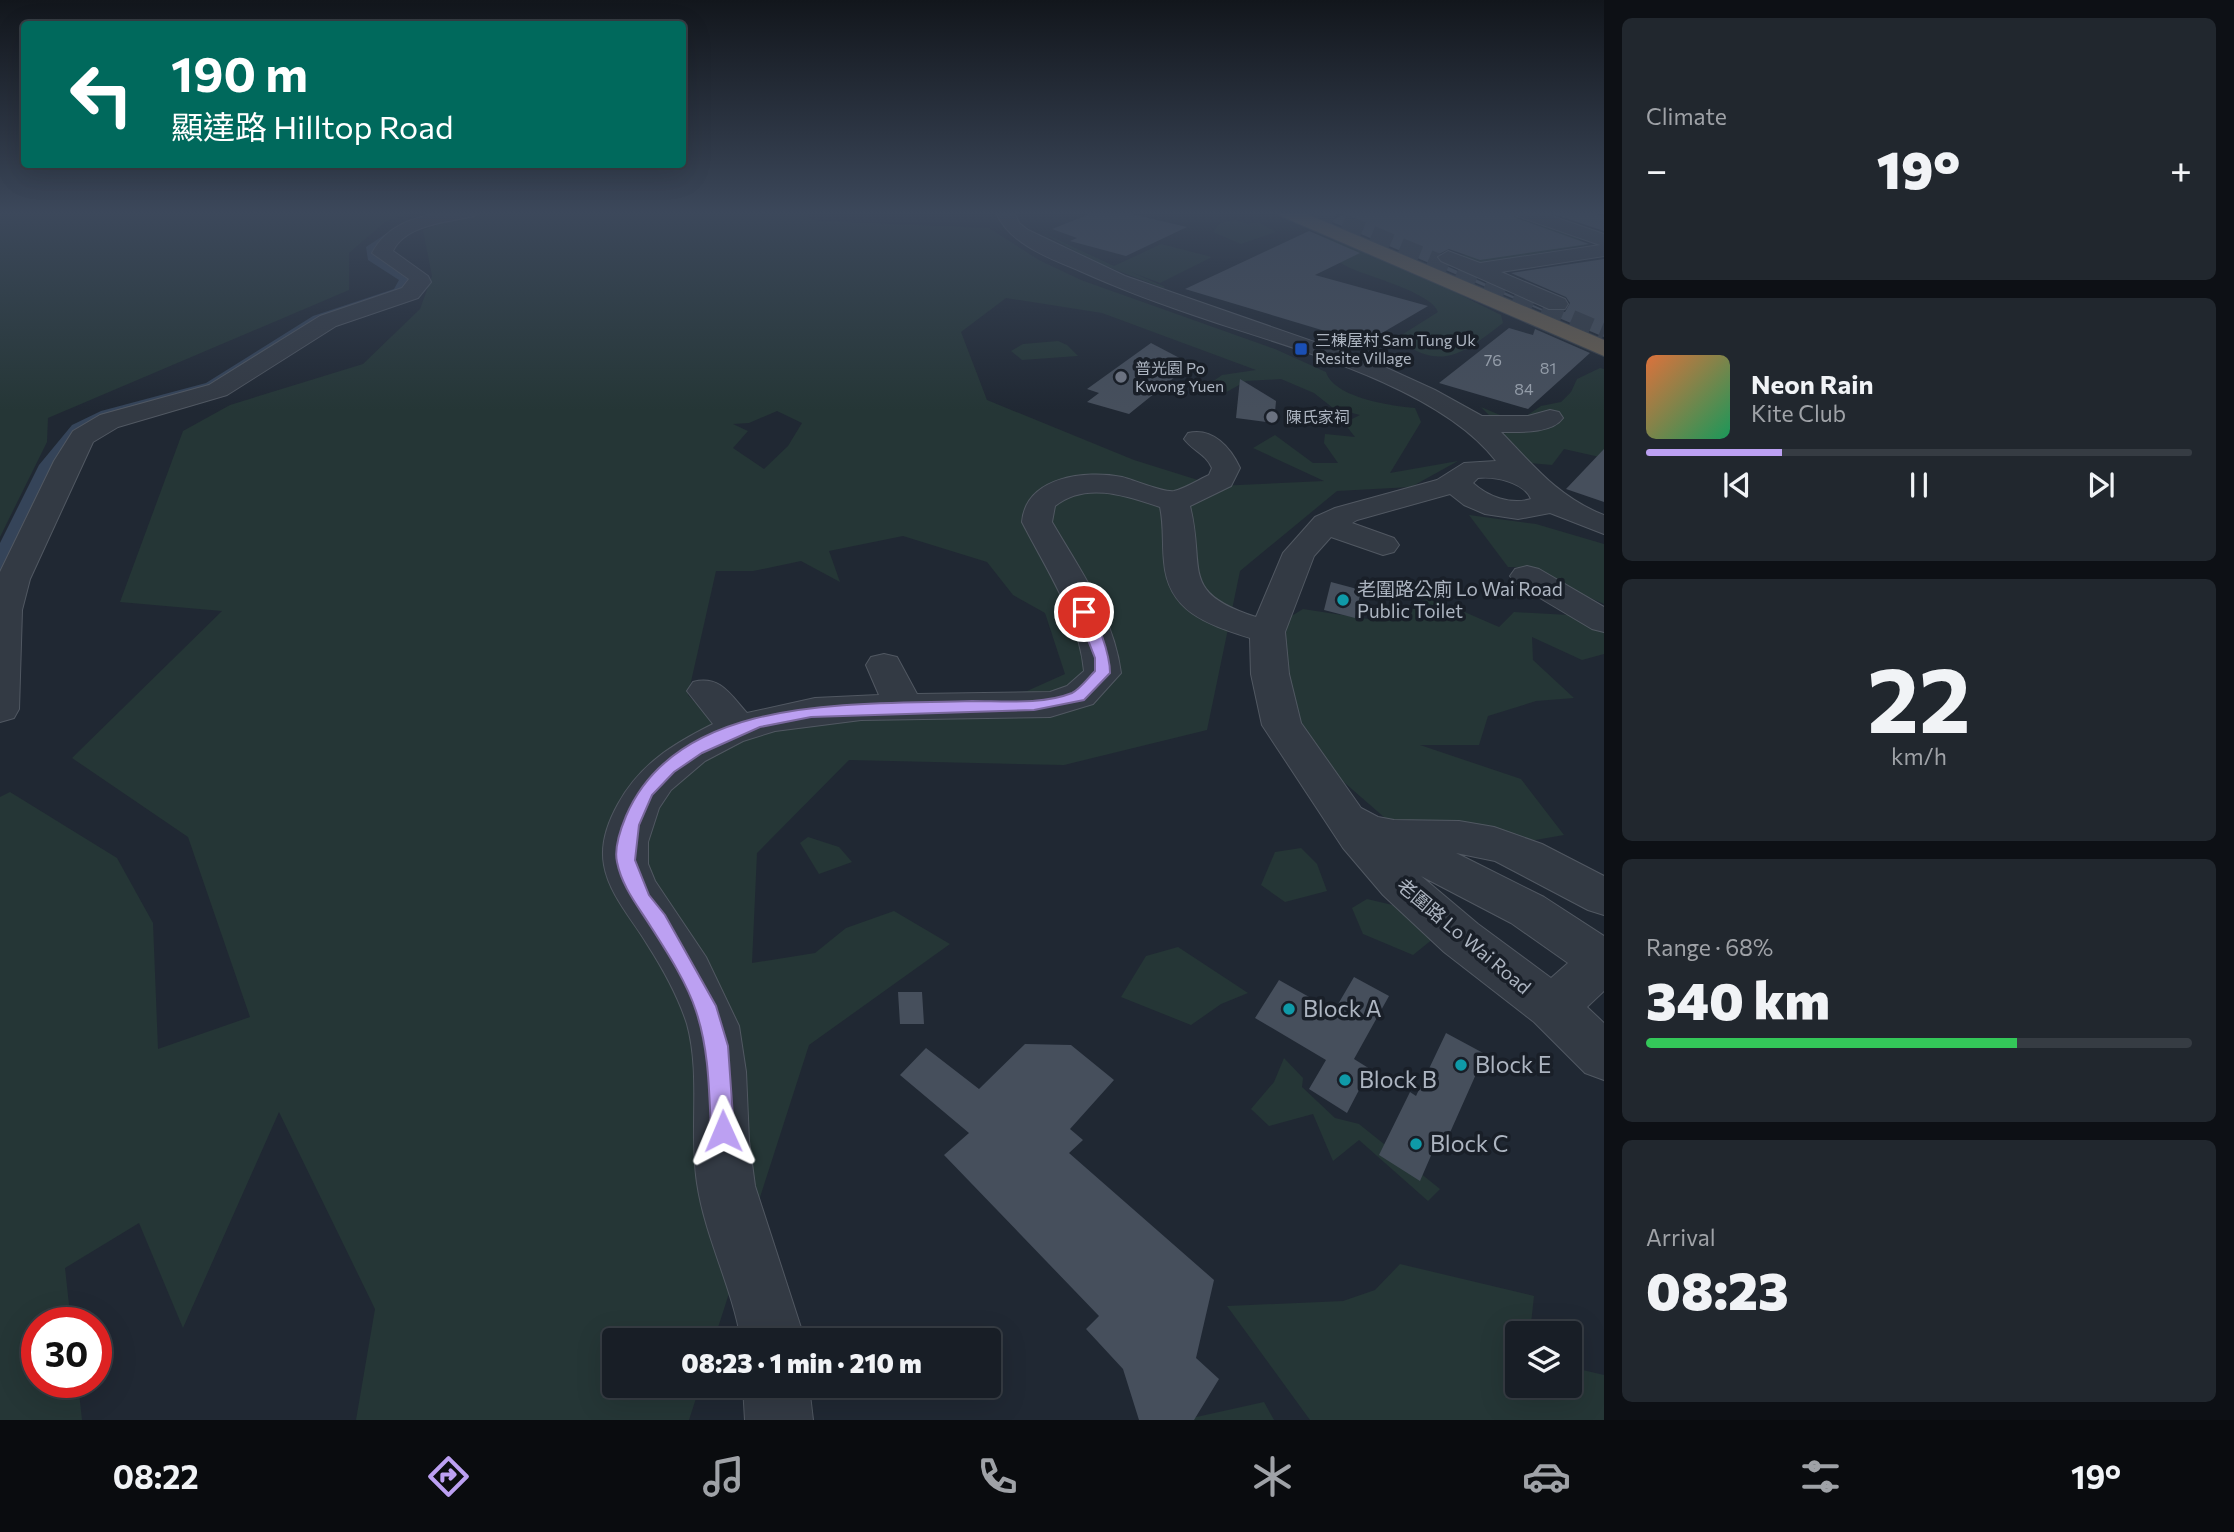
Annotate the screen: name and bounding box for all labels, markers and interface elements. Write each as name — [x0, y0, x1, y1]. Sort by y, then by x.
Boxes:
text: 190 m — [171, 42, 308, 102]
icon: left — [56, 49, 147, 140]
text: Climate — [1646, 102, 1727, 130]
text: 顯達路 Hilltop Road — [171, 106, 453, 146]
text: 19° — [1877, 136, 1960, 200]
text: − — [1646, 145, 1668, 192]
text: + — [2170, 145, 2192, 192]
place label: 三棟屋村 Sam Tung Uk Resite Village — [1315, 330, 1476, 367]
marker: 三棟屋村 Sam Tung Uk Resite Village — [1293, 341, 1309, 357]
house number: 76 — [1484, 350, 1502, 369]
place label: 普光園 Po Kwong Yuen — [1135, 358, 1224, 395]
house number: 81 — [1540, 358, 1556, 377]
text: Neon Rain — [1751, 368, 1874, 399]
marker: 普光園 Po Kwong Yuen — [1113, 369, 1129, 385]
house number: 84 — [1514, 379, 1534, 398]
text: Kite Club — [1751, 399, 1846, 427]
place label: 陳氏家祠 — [1286, 407, 1350, 426]
marker: 陳氏家祠 — [1264, 409, 1280, 425]
icon: previous — [1718, 466, 1756, 504]
icon: pause — [1900, 466, 1938, 504]
icon: next — [2082, 466, 2120, 504]
place label: 老圍路公廁 Lo Wai Road Public Toilet — [1357, 577, 1563, 622]
pin — [1054, 582, 1114, 642]
marker: 老圍路公廁 Lo Wai Road Public Toilet — [1335, 592, 1351, 608]
icon: arrive — [1065, 593, 1103, 631]
text: 22 — [1867, 640, 1971, 752]
text: km/h — [1891, 742, 1947, 770]
street label: 老圍路 Lo Wai Road — [1393, 873, 1536, 998]
text: Range · 68% — [1646, 933, 1773, 961]
text: 340 km — [1646, 967, 1830, 1031]
place label: Block A — [1303, 994, 1382, 1022]
marker: Block A — [1281, 1001, 1297, 1017]
place label: Block E — [1475, 1050, 1551, 1078]
marker: Block E — [1453, 1057, 1469, 1073]
place label: Block B — [1359, 1065, 1437, 1093]
marker: Block B — [1337, 1072, 1353, 1088]
position arrow — [686, 1094, 760, 1168]
place label: Block C — [1430, 1129, 1508, 1157]
marker: Block C — [1408, 1136, 1424, 1152]
text: Arrival — [1646, 1223, 1716, 1251]
text: 08:23 — [1646, 1257, 1789, 1321]
speed limit sign: 30 — [21, 1307, 112, 1398]
map controls — [1505, 1321, 1582, 1398]
button: layers — [1505, 1321, 1582, 1398]
text: 08:23 · 1 min · 210 m — [681, 1347, 922, 1378]
icon: directions — [424, 1452, 473, 1501]
icon: music — [699, 1452, 748, 1501]
icon: phone — [973, 1452, 1022, 1501]
icon: climate — [1248, 1452, 1297, 1501]
icon: car — [1522, 1452, 1571, 1501]
icon: filters — [1796, 1452, 1845, 1501]
text: 08:22 — [113, 1456, 199, 1496]
text: 19° — [2071, 1456, 2121, 1496]

